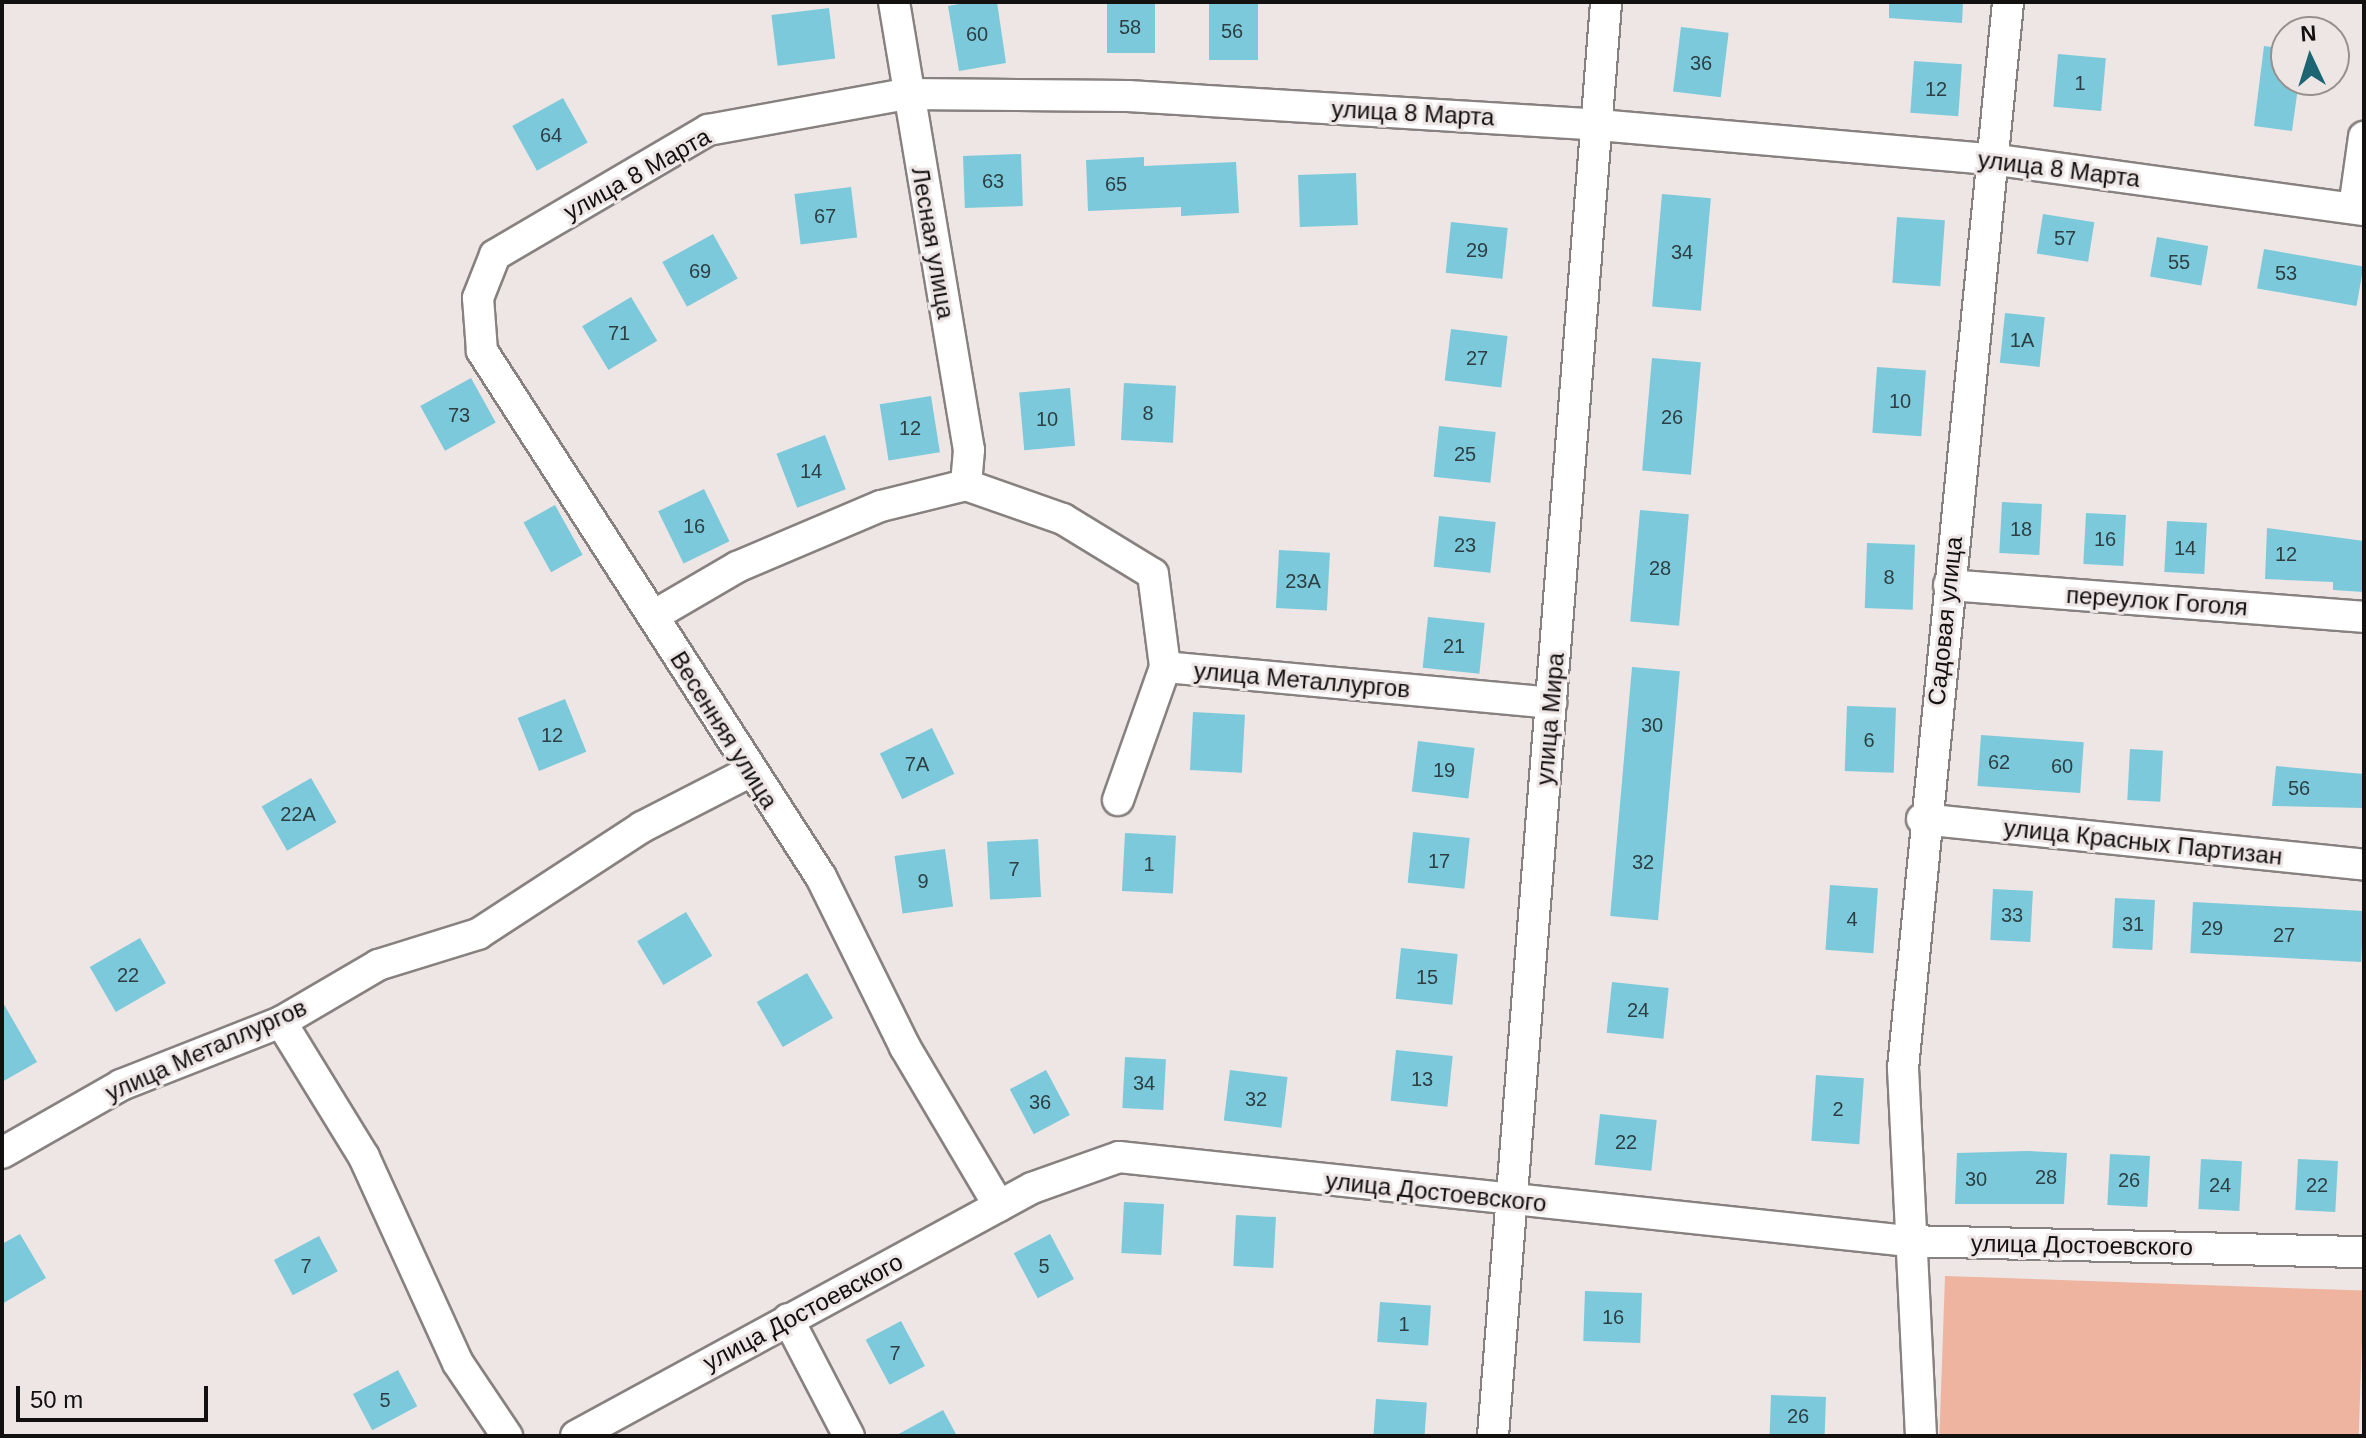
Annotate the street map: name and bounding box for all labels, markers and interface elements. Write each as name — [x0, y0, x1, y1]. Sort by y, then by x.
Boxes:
house number: 58 — [1119, 15, 1141, 39]
north arrow — [2270, 16, 2350, 96]
house number: 56 — [1221, 19, 1243, 43]
text: N — [2300, 21, 2317, 47]
house number: 60 — [966, 22, 988, 46]
house number: 36 — [1690, 51, 1712, 75]
house number: 1 — [2074, 71, 2086, 95]
house number: 12 — [1925, 77, 1947, 101]
street label: улица 8 Марта — [1331, 94, 1495, 132]
street label: улица 8 Марта — [559, 122, 715, 226]
house number: 64 — [540, 123, 562, 147]
street label: улица 8 Марта — [1976, 145, 2142, 193]
street label: Лесная улица — [906, 165, 960, 321]
house number: 63 — [982, 169, 1004, 193]
house number: 65 — [1105, 172, 1127, 196]
house number: 67 — [814, 204, 836, 228]
house number: 57 — [2054, 226, 2076, 250]
house number: 29 — [1466, 238, 1488, 262]
house number: 34 — [1671, 240, 1693, 264]
house number: 55 — [2168, 250, 2190, 274]
house number: 69 — [689, 259, 711, 283]
house number: 53 — [2275, 261, 2297, 285]
house number: 71 — [608, 321, 630, 345]
house number: 1А — [2010, 328, 2034, 352]
house number: 27 — [1466, 346, 1488, 370]
house number: 10 — [1889, 389, 1911, 413]
house number: 8 — [1142, 401, 1154, 425]
house number: 73 — [448, 403, 470, 427]
house number: 26 — [1661, 405, 1683, 429]
house number: 10 — [1036, 407, 1058, 431]
house number: 12 — [899, 416, 921, 440]
house number: 25 — [1454, 442, 1476, 466]
house number: 14 — [800, 459, 822, 483]
house number: 16 — [683, 514, 705, 538]
house number: 18 — [2010, 517, 2032, 541]
house number: 16 — [2094, 527, 2116, 551]
house number: 23 — [1454, 533, 1476, 557]
street label: Садовая улица — [1922, 535, 1968, 707]
house number: 14 — [2174, 536, 2196, 560]
house number: 12 — [2275, 542, 2297, 566]
house number: 28 — [1649, 556, 1671, 580]
house number: 8 — [1883, 565, 1895, 589]
house number: 23А — [1285, 569, 1321, 593]
street label: переулок Гоголя — [2065, 580, 2249, 622]
house number: 21 — [1443, 634, 1465, 658]
street label: Весенняя улица — [664, 646, 784, 814]
street label: улица Мира — [1530, 652, 1570, 786]
street label: улица Металлургов — [1193, 656, 1411, 704]
house number: 30 — [1641, 713, 1663, 737]
house number: 12 — [541, 723, 563, 747]
house number: 6 — [1863, 728, 1875, 752]
house number: 62 — [1988, 750, 2010, 774]
house number: 7А — [905, 752, 929, 776]
house number: 60 — [2051, 754, 2073, 778]
house number: 19 — [1433, 758, 1455, 782]
house number: 56 — [2288, 776, 2310, 800]
house number: 22А — [280, 802, 316, 826]
street label: улица Красных Партизан — [2002, 813, 2284, 871]
house number: 17 — [1428, 849, 1450, 873]
house number: 32 — [1632, 850, 1654, 874]
house number: 1 — [1143, 852, 1155, 876]
house number: 7 — [1008, 857, 1020, 881]
house number: 9 — [917, 869, 929, 893]
house number: 33 — [2001, 903, 2023, 927]
house number: 4 — [1846, 907, 1858, 931]
house number: 31 — [2122, 912, 2144, 936]
house number: 29 — [2201, 916, 2223, 940]
house number: 27 — [2273, 923, 2295, 947]
house number: 22 — [117, 963, 139, 987]
house number: 15 — [1416, 965, 1438, 989]
street label: улица Металлургов — [101, 993, 311, 1107]
house number: 24 — [1627, 998, 1649, 1022]
house number: 13 — [1411, 1067, 1433, 1091]
house number: 34 — [1133, 1071, 1155, 1095]
house number: 32 — [1245, 1087, 1267, 1111]
house number: 36 — [1029, 1090, 1051, 1114]
house number: 2 — [1832, 1097, 1844, 1121]
house number: 22 — [1615, 1130, 1637, 1154]
house number: 28 — [2035, 1165, 2057, 1189]
street label: улица Достоевского — [1324, 1166, 1548, 1218]
house number: 30 — [1965, 1167, 1987, 1191]
house number: 26 — [2118, 1168, 2140, 1192]
house number: 24 — [2209, 1173, 2231, 1197]
house number: 22 — [2306, 1173, 2328, 1197]
street label: улица Достоевского — [1971, 1229, 2193, 1261]
street label: улица Достоевского — [698, 1247, 908, 1377]
house number: 7 — [300, 1254, 312, 1278]
house number: 5 — [1038, 1254, 1050, 1278]
house number: 16 — [1602, 1305, 1624, 1329]
house number: 1 — [1398, 1312, 1410, 1336]
house number: 7 — [889, 1341, 901, 1365]
scale bar — [20, 1370, 212, 1420]
text: 50 m — [30, 1386, 83, 1413]
house number: 5 — [379, 1388, 391, 1412]
house number: 26 — [1787, 1404, 1809, 1428]

